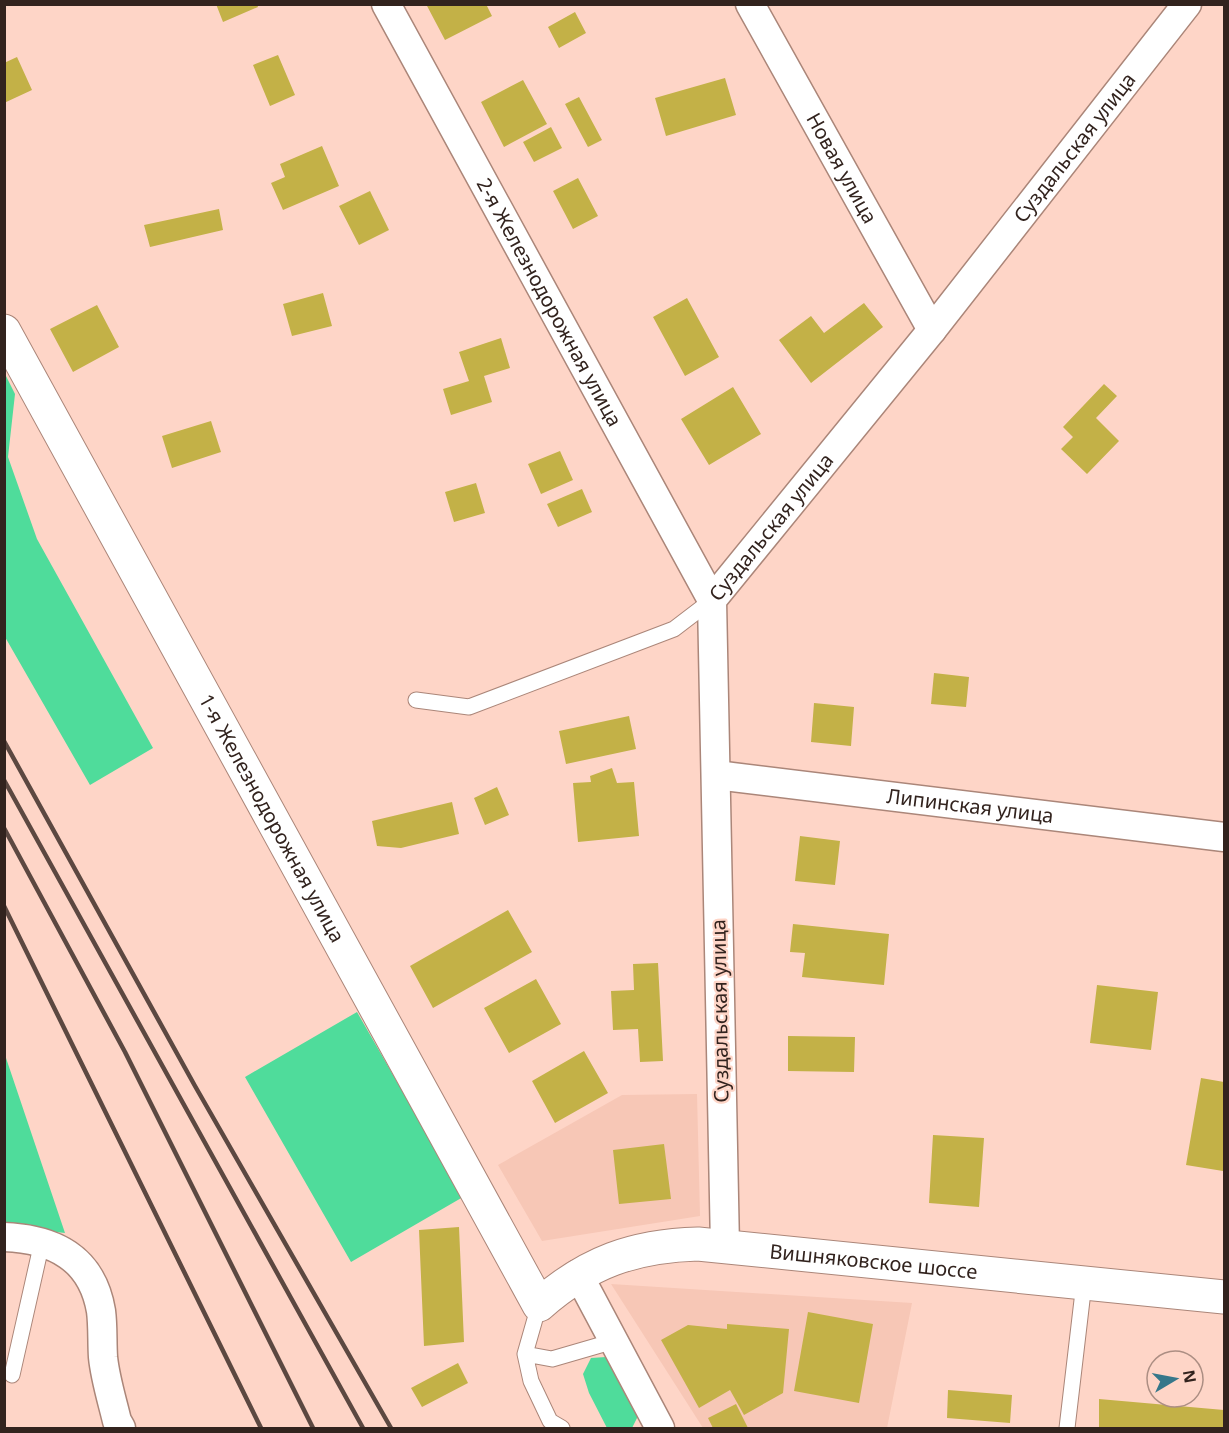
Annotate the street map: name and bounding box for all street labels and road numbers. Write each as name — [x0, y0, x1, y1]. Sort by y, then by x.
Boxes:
street label: Суздальская улица — [1007, 67, 1141, 228]
street label: Новая улица — [800, 108, 884, 228]
street label: 2-я Железнодорожная улица — [471, 173, 629, 431]
street label: Суздальская улица — [703, 447, 839, 607]
street label: 1-я Железнодорожная улица — [193, 689, 351, 947]
street label: Липинская улица — [885, 782, 1055, 829]
street label: Суздальская улица — [704, 919, 735, 1103]
street label: Вишняковское шоссе — [768, 1237, 979, 1285]

